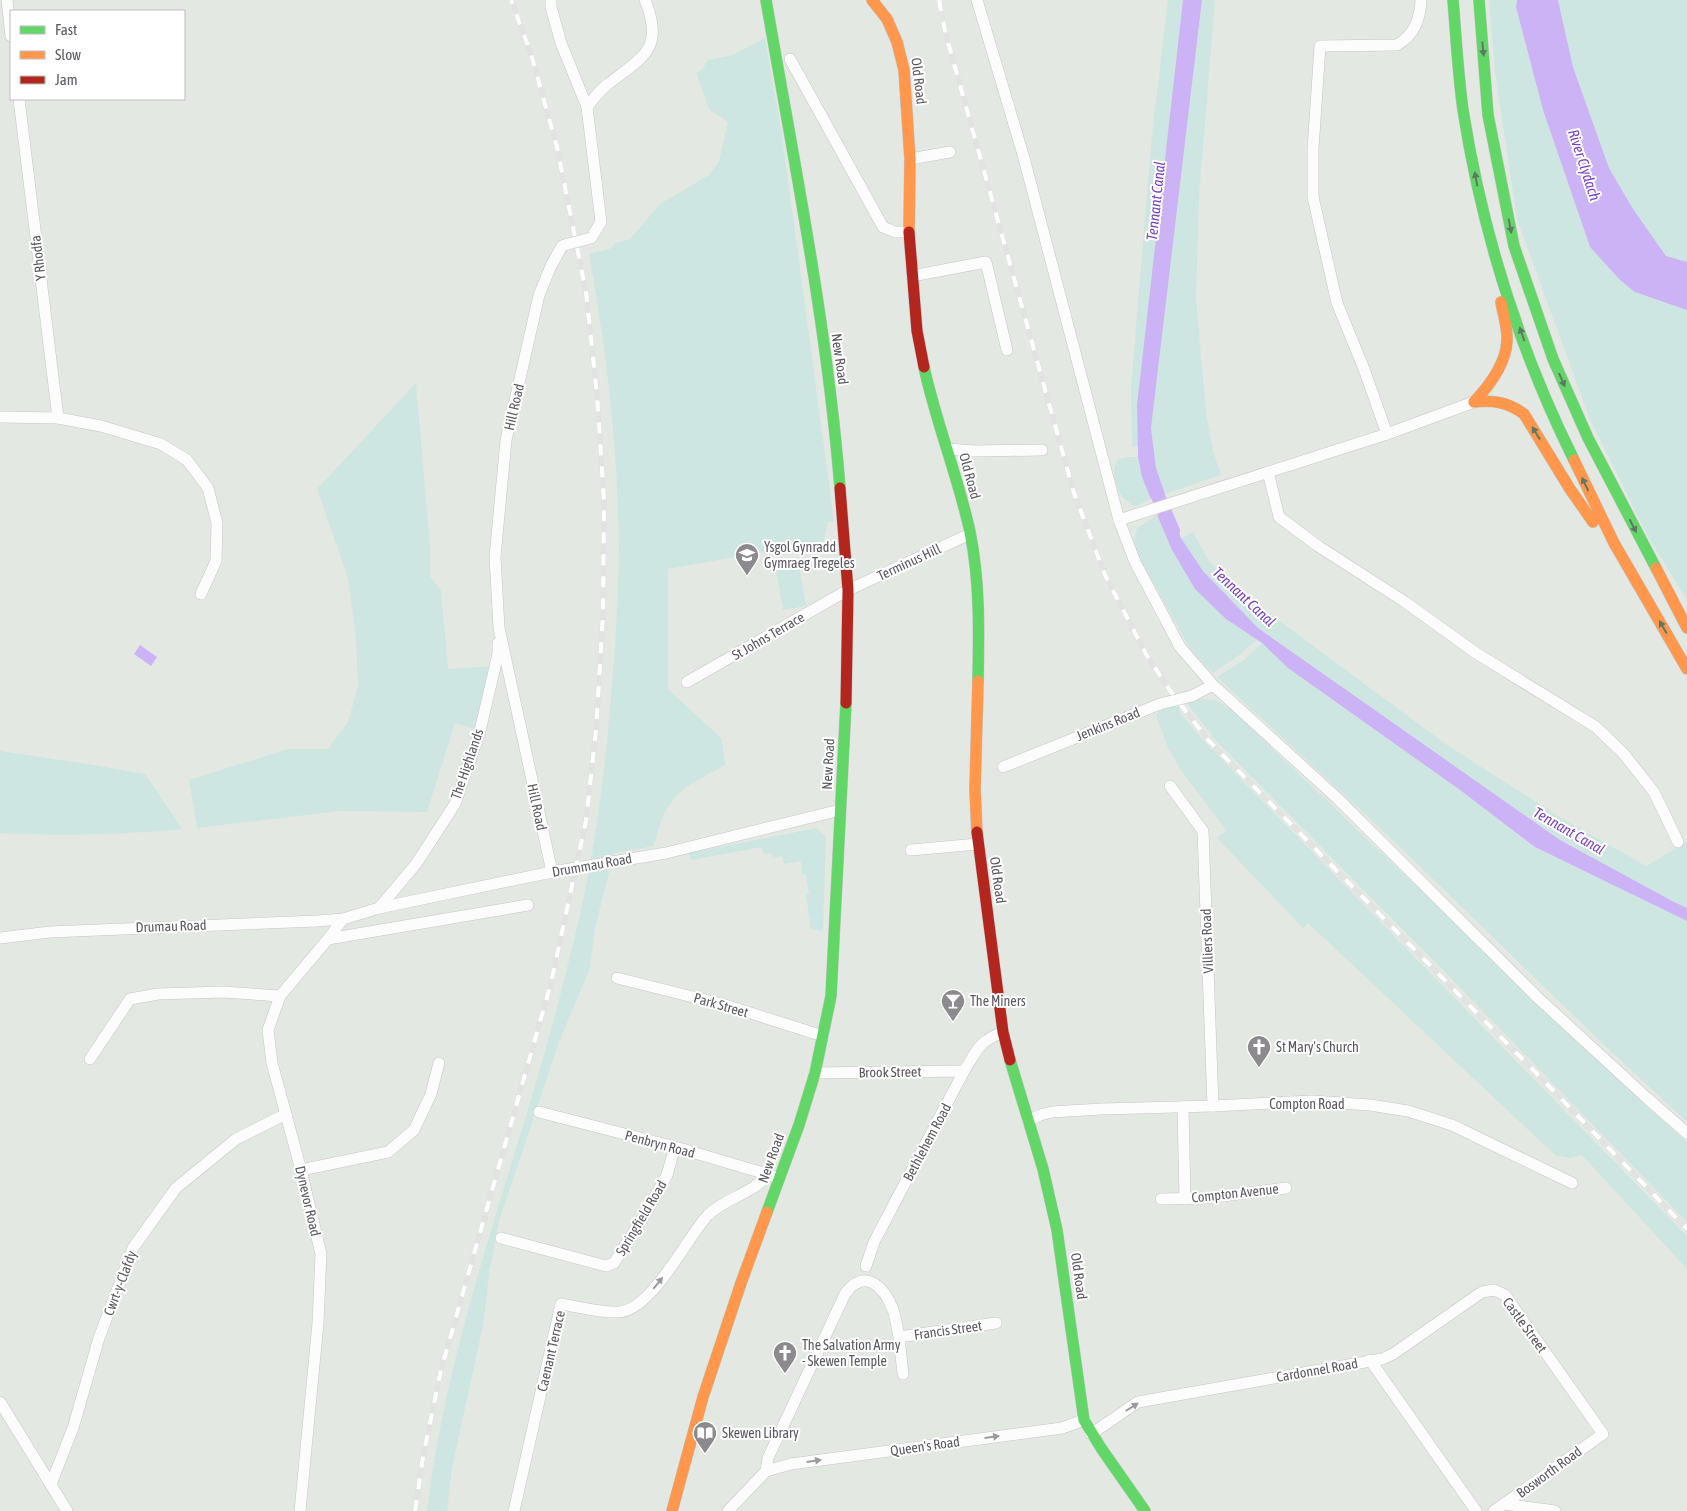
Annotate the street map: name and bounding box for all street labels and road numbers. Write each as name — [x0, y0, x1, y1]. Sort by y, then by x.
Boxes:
street label: Old Road — [908, 57, 930, 105]
street label: Y Rhodfa — [27, 234, 49, 282]
street label: New Road — [828, 332, 852, 386]
street label: Hill Road — [501, 382, 527, 432]
street label: Old Road — [956, 451, 984, 501]
street label: Terminus Hill — [875, 540, 944, 584]
street label: St Johns Terrace — [729, 609, 807, 663]
street label: Jenkins Road — [1074, 704, 1142, 744]
street label: The Highlands — [447, 727, 487, 801]
street label: New Road — [819, 738, 837, 790]
street label: Hill Road — [524, 782, 550, 832]
street label: Drummau Road — [551, 850, 633, 880]
street label: Old Road — [987, 856, 1009, 904]
street label: Villiers Road — [1198, 908, 1216, 974]
street label: Drumau Road — [135, 917, 207, 935]
street label: Park Street — [692, 990, 750, 1020]
street label: Brook Street — [858, 1063, 922, 1081]
street label: Compton Road — [1269, 1096, 1345, 1112]
street label: Bethlehem Road — [900, 1100, 954, 1184]
street label: Penbryn Road — [623, 1127, 697, 1161]
street label: New Road — [755, 1131, 787, 1185]
street label: Dynevor Road — [292, 1164, 324, 1238]
street label: Springfield Road — [612, 1177, 670, 1259]
street label: Compton Avenue — [1191, 1180, 1279, 1206]
street label: Cwrt-y-Clafdy — [100, 1248, 140, 1318]
street label: Old Road — [1068, 1252, 1090, 1300]
street label: Castle Street — [1500, 1294, 1550, 1356]
street label: Caenant Terrace — [534, 1309, 568, 1393]
street label: Francis Street — [913, 1317, 983, 1343]
street label: Cardonnel Road — [1275, 1355, 1359, 1385]
street label: Queen's Road — [889, 1433, 961, 1459]
street label: Bosworth Road — [1513, 1443, 1585, 1501]

